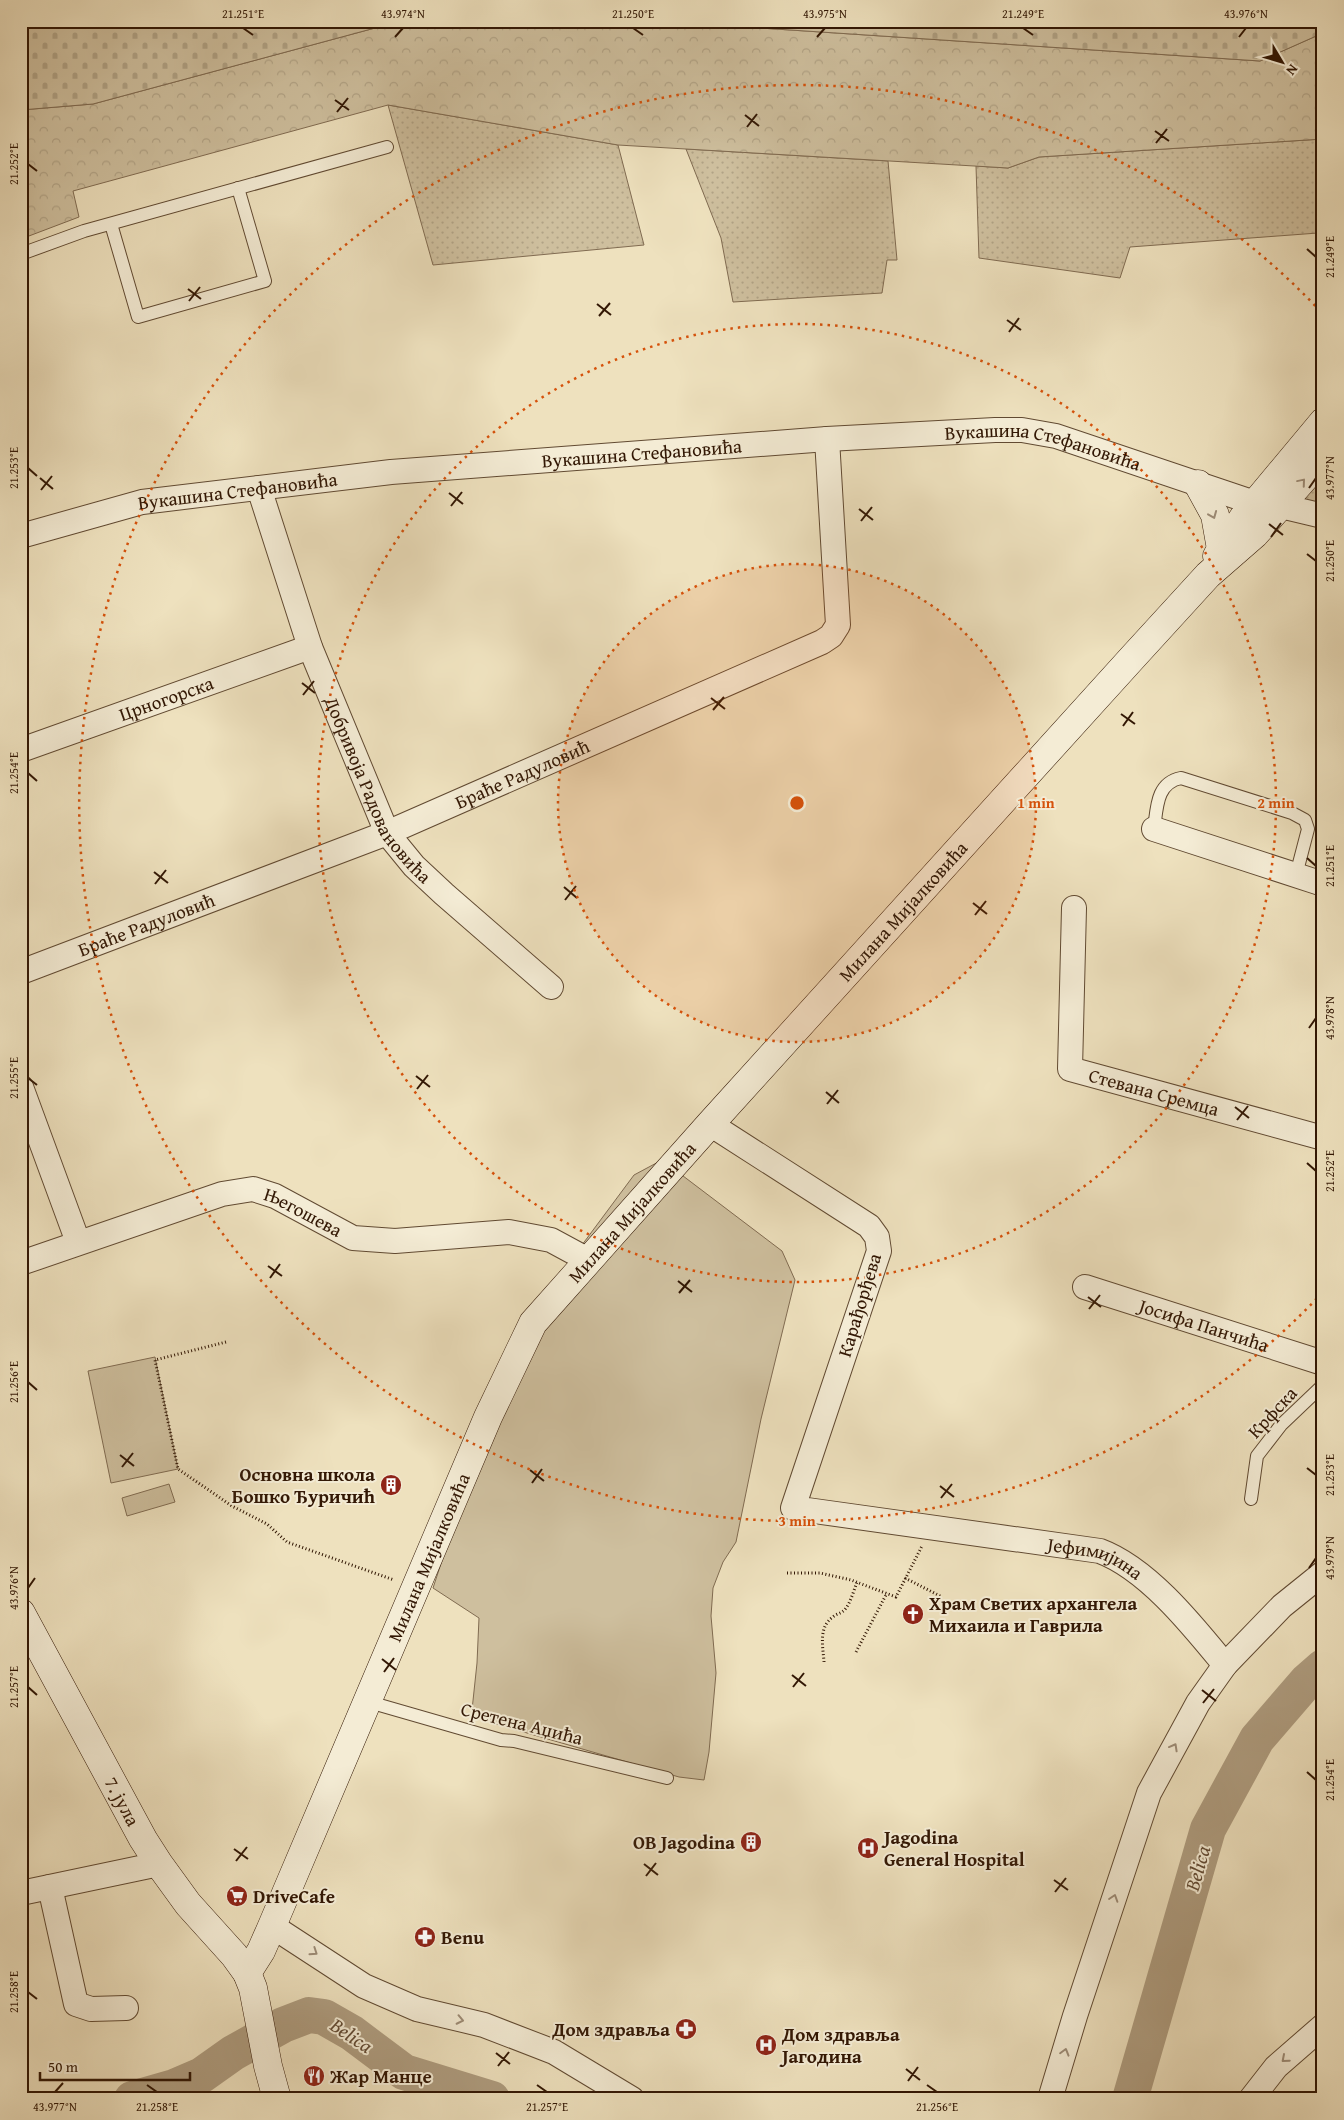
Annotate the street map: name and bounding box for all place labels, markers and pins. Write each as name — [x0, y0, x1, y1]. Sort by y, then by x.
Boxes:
centre of rings — [788, 794, 806, 812]
place label: Основна школа Бошко Ђуричић — [232, 1460, 376, 1510]
building icon: Основна школа Бошко Ђуричић — [379, 1473, 403, 1497]
place label: Храм Светих архангела Михаила и Гаврила — [929, 1589, 1137, 1639]
church icon: Храм Светих архангела Михаила и Гаврила — [901, 1602, 925, 1626]
place label: Jagodina General Hospital — [881, 1823, 1025, 1873]
place label: OB Jagodina — [633, 1828, 735, 1856]
building icon: OB Jagodina — [739, 1830, 763, 1854]
hospital icon: Jagodina General Hospital — [856, 1836, 880, 1860]
place label: DriveCafe — [253, 1882, 335, 1910]
supermarket icon: DriveCafe — [225, 1884, 249, 1908]
place label: Benu — [441, 1923, 484, 1951]
pharmacy icon: Benu — [413, 1925, 437, 1949]
place label: Дом здравља — [551, 2015, 670, 2043]
pharmacy icon: Дом здравља — [674, 2017, 698, 2041]
place label: Дом здравља Јагодина — [779, 2020, 900, 2070]
hospital icon: Дом здравља Јагодина — [754, 2033, 778, 2057]
place label: Жар Манце — [329, 2062, 432, 2090]
restaurant icon: Жар Манце — [302, 2064, 326, 2088]

